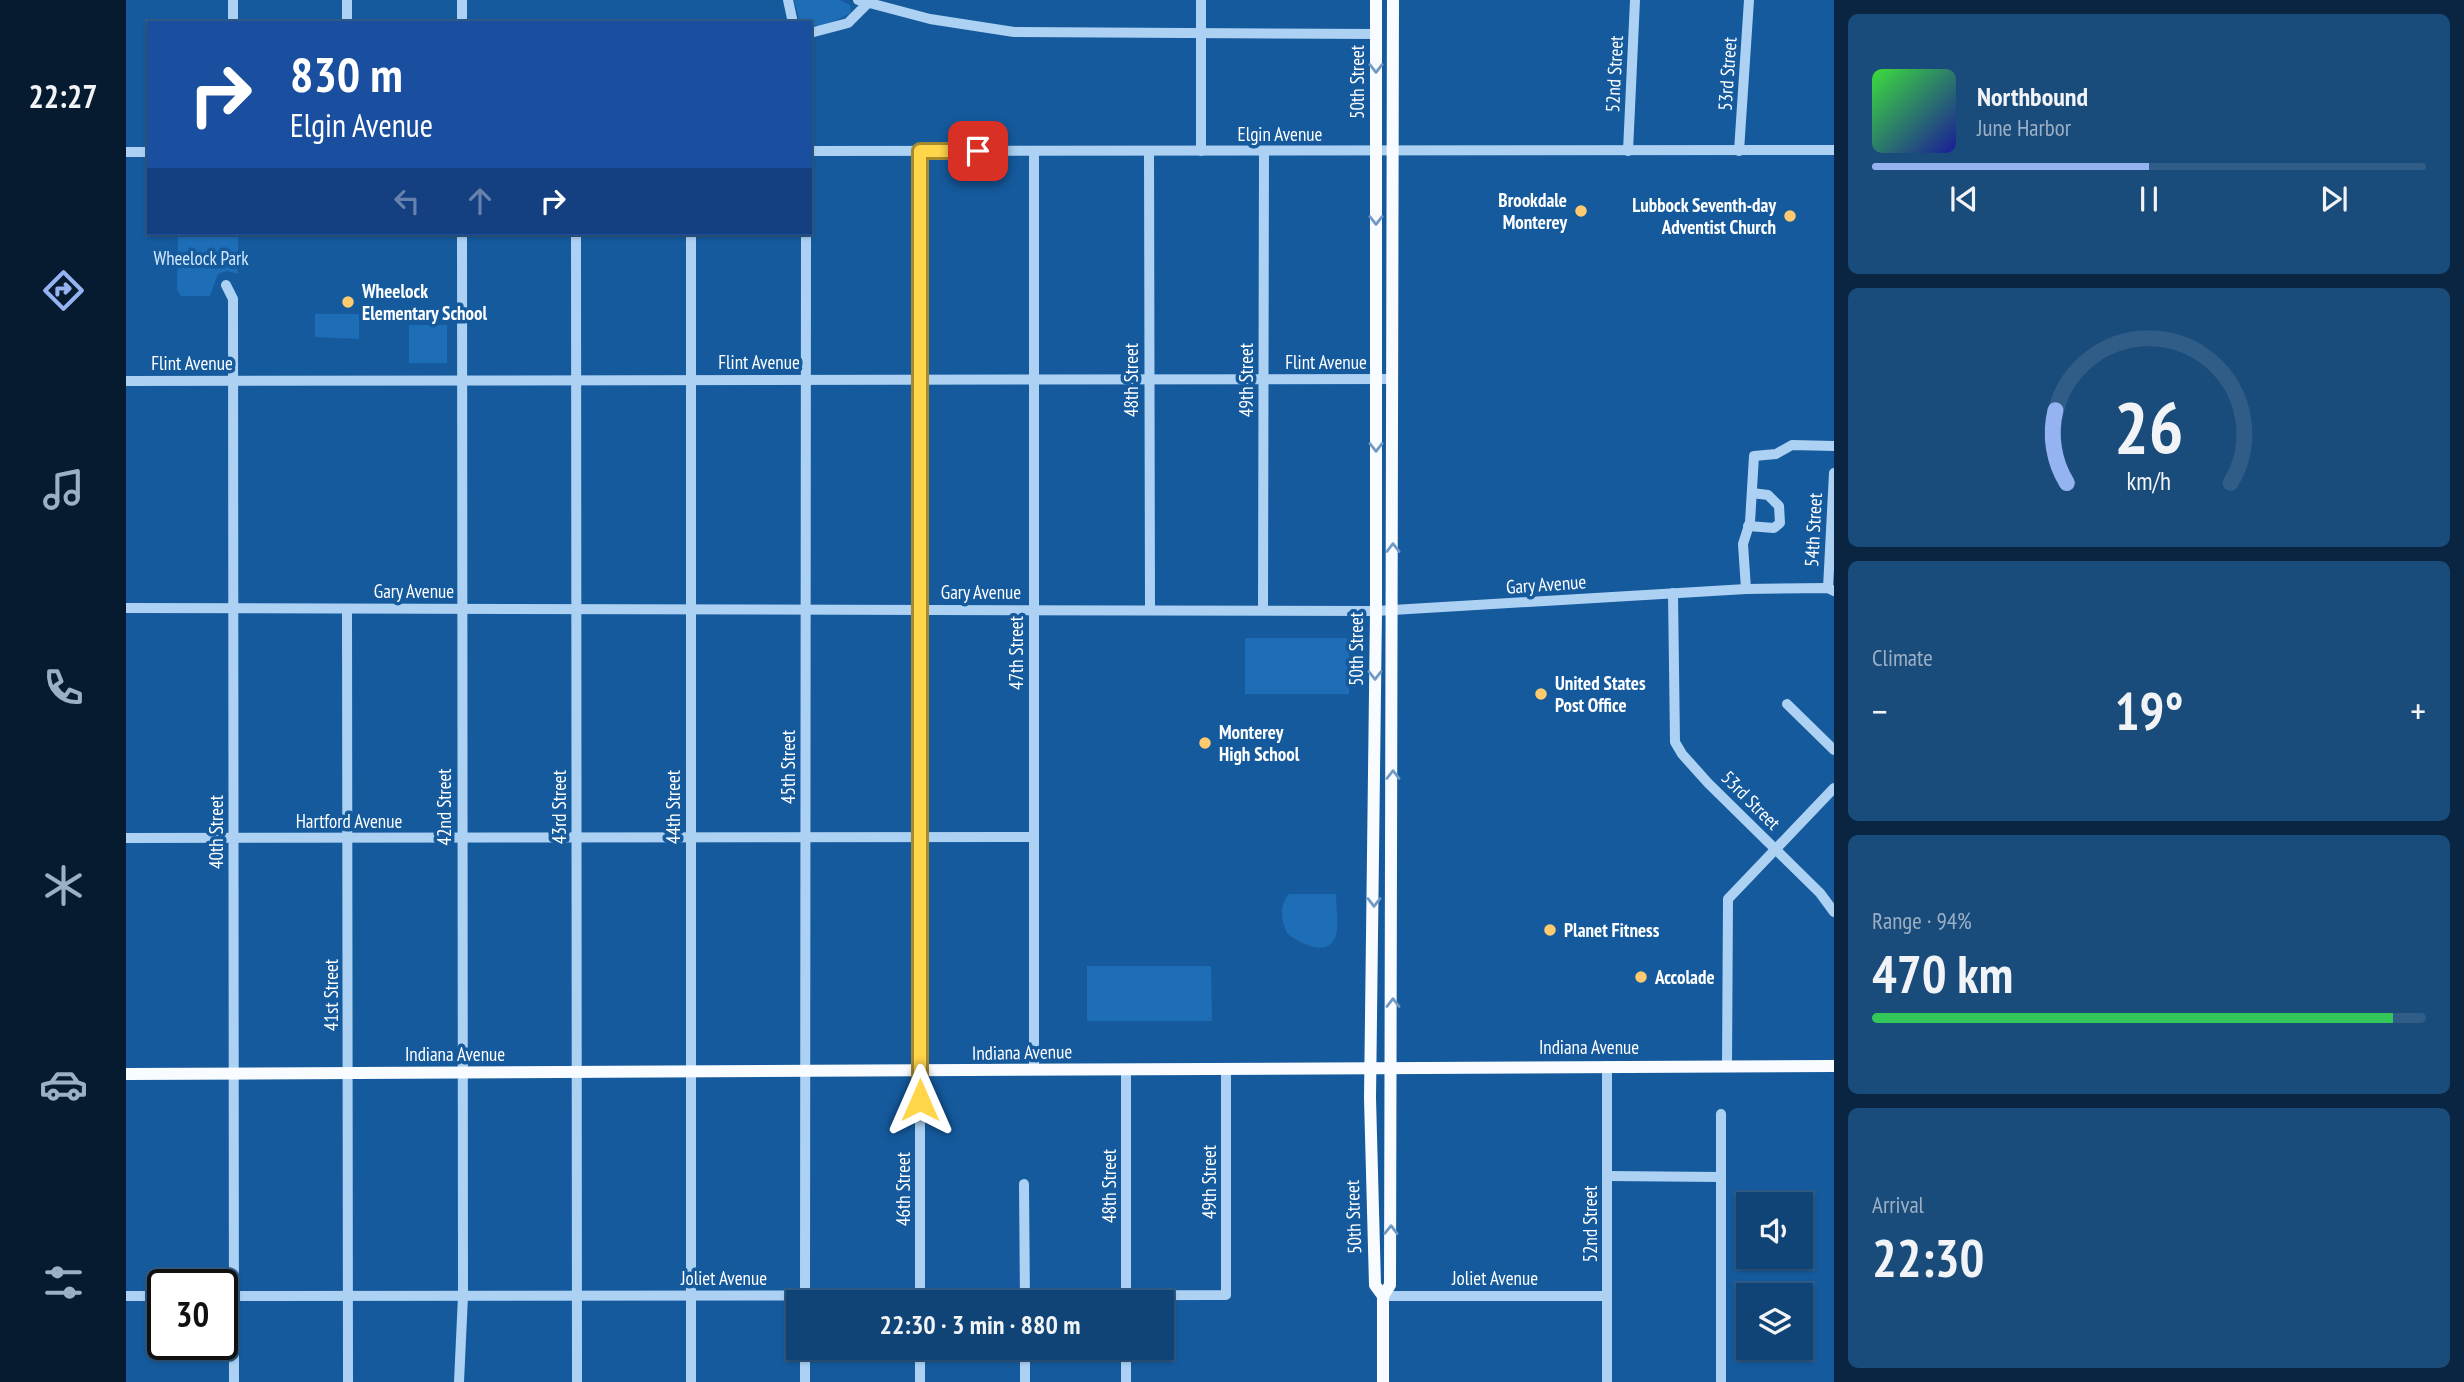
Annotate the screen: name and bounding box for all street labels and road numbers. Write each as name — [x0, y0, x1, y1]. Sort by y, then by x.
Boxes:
street label: 52nd Street — [1600, 34, 1628, 113]
street label: 53rd Street — [1712, 36, 1742, 112]
street label: 50th Street — [1345, 44, 1369, 119]
street label: Elgin Avenue — [1238, 122, 1323, 146]
street label: 48th Street — [1119, 342, 1143, 417]
street label: 49th Street — [1234, 342, 1258, 417]
street label: Flint Avenue — [718, 350, 800, 374]
street label: Flint Avenue — [1285, 350, 1367, 374]
street label: Flint Avenue — [151, 351, 233, 375]
street label: 54th Street — [1799, 492, 1827, 568]
street label: Gary Avenue — [1505, 569, 1587, 599]
street label: Gary Avenue — [374, 579, 454, 603]
street label: Gary Avenue — [941, 580, 1021, 604]
street label: 50th Street — [1344, 611, 1368, 686]
street label: 47th Street — [1004, 615, 1028, 690]
street label: 45th Street — [776, 729, 800, 804]
street label: 53rd Street — [1716, 765, 1786, 835]
street label: 42nd Street — [432, 768, 456, 846]
street label: 43rd Street — [547, 769, 571, 844]
street label: 44th Street — [661, 769, 685, 844]
street label: 40th Street — [204, 794, 228, 869]
street label: Hartford Avenue — [296, 809, 402, 833]
street label: 41st Street — [319, 958, 343, 1031]
street label: Indiana Avenue — [1539, 1035, 1639, 1059]
street label: Indiana Avenue — [972, 1039, 1072, 1065]
street label: Indiana Avenue — [405, 1042, 505, 1066]
street label: 49th Street — [1197, 1144, 1221, 1219]
street label: 48th Street — [1097, 1148, 1121, 1223]
street label: 46th Street — [891, 1151, 915, 1226]
street label: 50th Street — [1340, 1179, 1366, 1254]
street label: 52nd Street — [1578, 1185, 1602, 1263]
street label: Joliet Avenue — [680, 1266, 767, 1290]
street label: Joliet Avenue — [1451, 1266, 1538, 1290]

